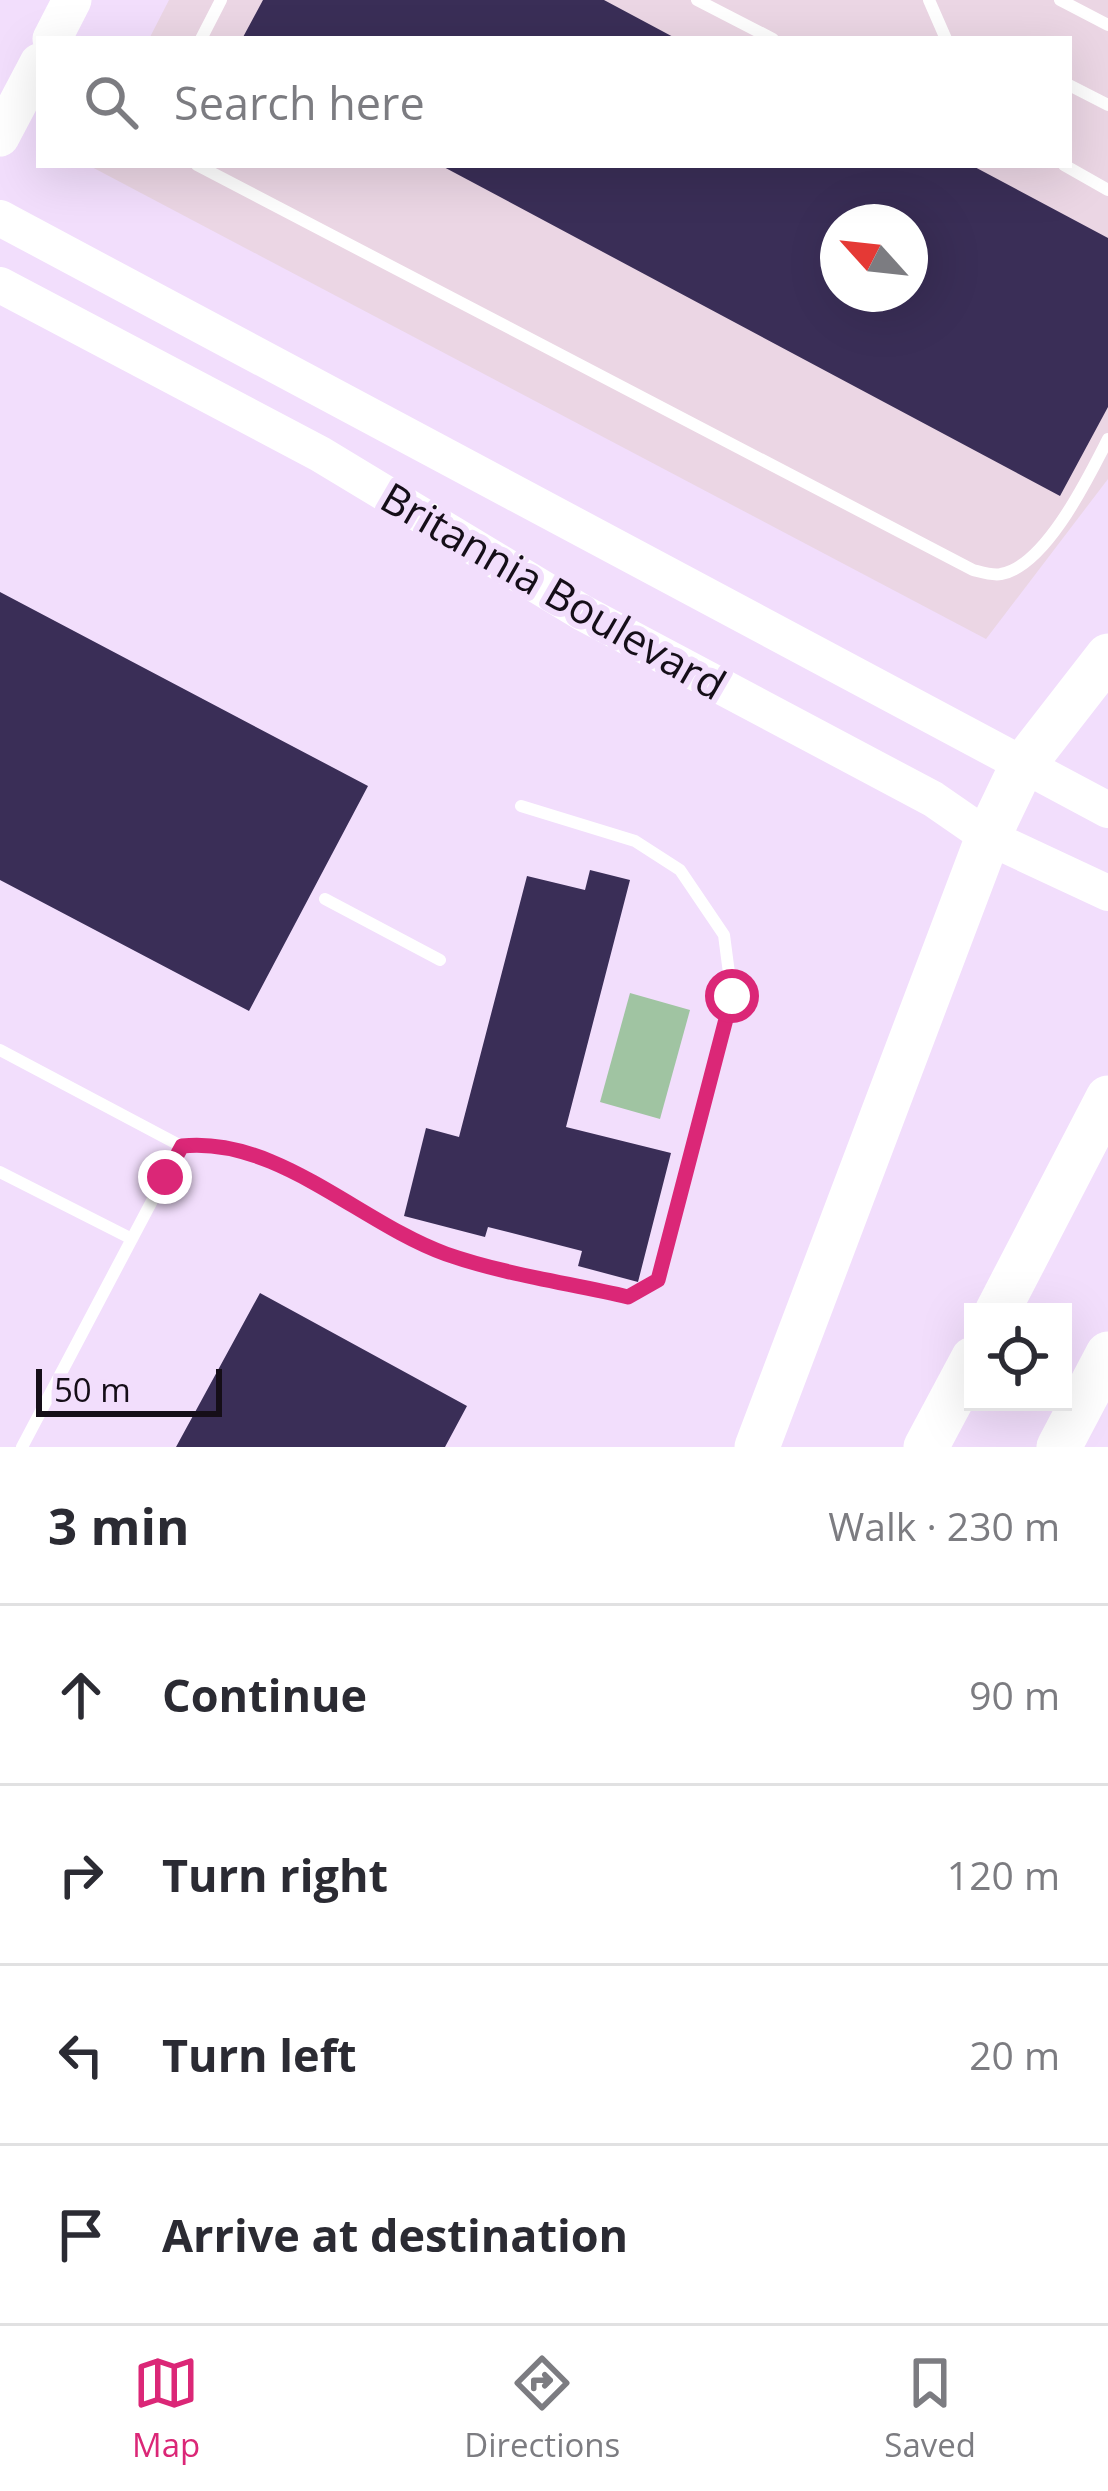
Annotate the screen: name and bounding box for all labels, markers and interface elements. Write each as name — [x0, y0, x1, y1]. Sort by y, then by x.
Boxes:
search box — [36, 36, 1072, 168]
icon: search — [78, 69, 144, 135]
text: Search here — [174, 72, 425, 133]
north arrow — [820, 204, 928, 312]
street label: Britannia Boulevard — [371, 468, 737, 712]
route start — [705, 969, 759, 1023]
route end — [138, 1150, 192, 1204]
map controls — [964, 1303, 1072, 1411]
button: locate — [964, 1303, 1072, 1411]
scale bar — [36, 1363, 222, 1416]
text: 50 m — [54, 1367, 131, 1412]
text: 3 min — [48, 1490, 190, 1560]
text: Walk · 230 m — [828, 1499, 1060, 1552]
icon: ahead — [48, 1662, 114, 1728]
text: Continue — [162, 1664, 367, 1725]
text: 90 m — [969, 1668, 1060, 1721]
icon: right — [48, 1842, 114, 1908]
text: Turn right — [162, 1844, 388, 1905]
text: 120 m — [947, 1848, 1060, 1901]
icon: left — [48, 2022, 114, 2088]
text: Turn left — [162, 2024, 357, 2085]
text: 20 m — [969, 2028, 1060, 2081]
icon: arrive — [48, 2202, 114, 2268]
text: Arrive at destination — [162, 2204, 628, 2265]
tab: Map — [132, 2350, 200, 2467]
tab: Directions — [464, 2350, 620, 2467]
tab: Saved — [884, 2350, 976, 2467]

